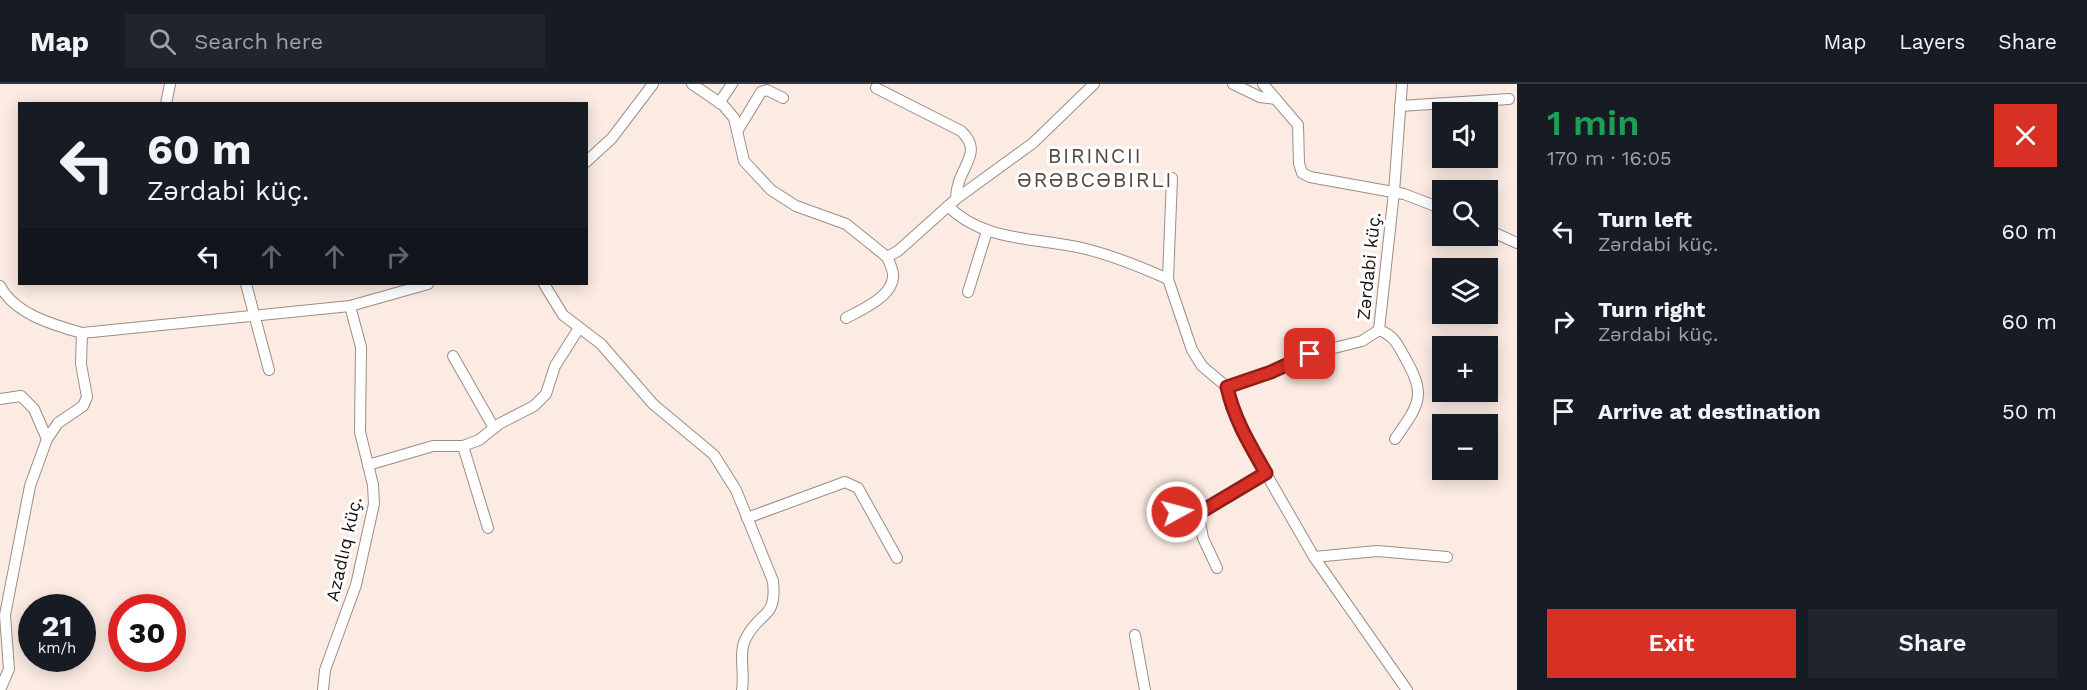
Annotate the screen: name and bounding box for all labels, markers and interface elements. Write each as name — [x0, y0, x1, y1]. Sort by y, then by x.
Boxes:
search box — [125, 14, 545, 68]
text: Map — [30, 25, 89, 58]
icon: search — [146, 25, 179, 58]
text: Search here — [194, 29, 323, 54]
text: Map — [1823, 29, 1866, 54]
text: Layers — [1899, 29, 1965, 54]
text: Share — [1998, 29, 2057, 54]
map controls — [1432, 102, 1498, 480]
button: sound — [1432, 102, 1498, 168]
text: 1 min — [1547, 102, 1639, 144]
button: close — [1994, 104, 2057, 167]
text: 60 m — [147, 125, 251, 174]
icon: left — [48, 126, 126, 204]
district label: BIRINCII ƏRƏBCƏBIRLI — [1017, 143, 1173, 192]
text: 170 m · 16:05 — [1547, 146, 1672, 170]
text: Zərdabi küç. — [147, 175, 309, 207]
button: search — [1432, 180, 1498, 246]
text: Turn left — [1598, 207, 1692, 232]
street label: Zərdabi küç. — [1352, 211, 1385, 321]
icon: left — [1547, 215, 1580, 248]
text: 60 m — [2001, 219, 2057, 244]
text: Zərdabi küç. — [1598, 232, 1718, 256]
icon: left — [192, 240, 225, 273]
icon: ahead — [255, 240, 288, 273]
icon: ahead — [318, 240, 351, 273]
icon: right — [381, 240, 414, 273]
button: layers — [1432, 258, 1498, 324]
text: Turn right — [1598, 297, 1705, 322]
icon: right — [1547, 305, 1580, 338]
text: 60 m — [2001, 309, 2057, 334]
text: Zərdabi küç. — [1598, 322, 1718, 346]
pin — [1284, 328, 1335, 379]
button: + — [1432, 336, 1498, 402]
icon: arrive — [1293, 337, 1326, 370]
icon: arrive — [1547, 395, 1580, 428]
text: Arrive at destination — [1598, 399, 1821, 424]
text: 50 m — [2002, 399, 2057, 424]
button: − — [1432, 414, 1498, 480]
position arrow — [1145, 480, 1209, 544]
street label: Azadlıq küç. — [321, 494, 366, 603]
speed limit sign: 30 — [108, 594, 186, 672]
text: 21 — [42, 608, 72, 643]
button: Exit — [1547, 609, 1796, 678]
button: Share — [1808, 609, 2057, 678]
text: km/h — [38, 639, 76, 657]

